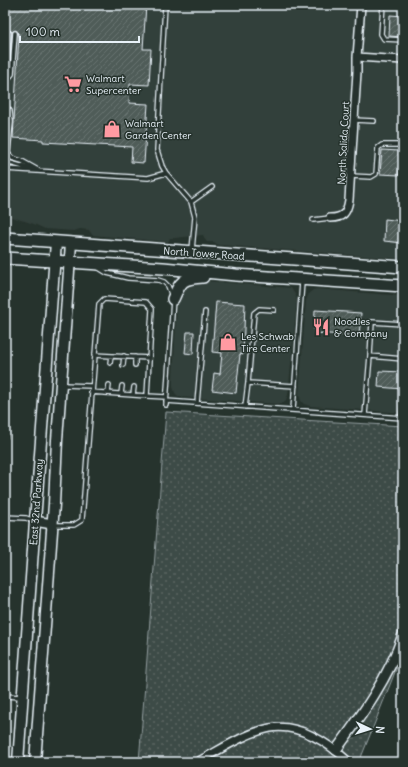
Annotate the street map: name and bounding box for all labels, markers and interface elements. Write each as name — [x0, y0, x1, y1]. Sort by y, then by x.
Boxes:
scale bar — [20, 18, 139, 44]
text: 100 m — [26, 24, 60, 39]
place label: Walmart Supercenter — [86, 72, 141, 97]
supermarket icon: Walmart Supercenter — [63, 74, 83, 94]
street label: North Salida Court — [335, 101, 352, 185]
place label: Walmart Garden Center — [125, 117, 191, 142]
shop icon: Walmart Garden Center — [102, 119, 122, 139]
street label: North Tower Road — [163, 244, 245, 263]
place label: Noodles & Company — [334, 315, 388, 340]
restaurant icon: Noodles & Company — [311, 317, 331, 337]
place label: Les Schwab Tire Center — [241, 330, 294, 355]
shop icon: Les Schwab Tire Center — [218, 332, 238, 352]
street label: East 32nd Parkway — [27, 458, 46, 546]
north arrow — [350, 709, 390, 749]
text: N — [373, 725, 387, 734]

